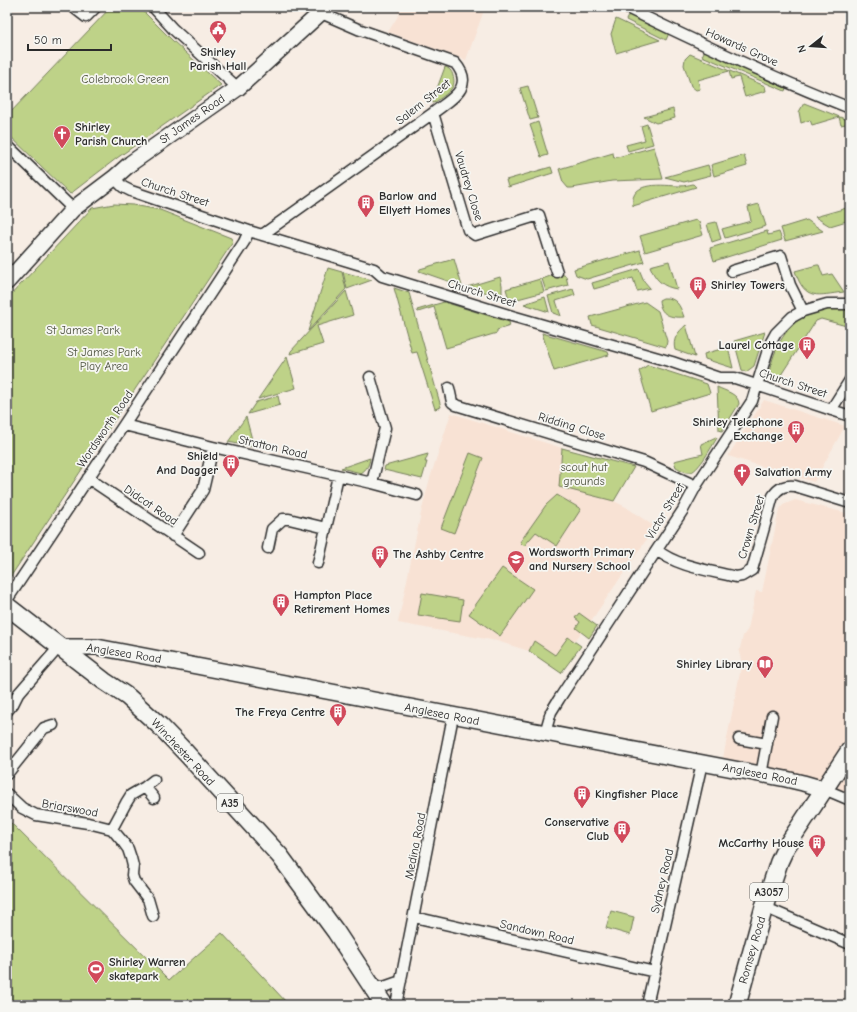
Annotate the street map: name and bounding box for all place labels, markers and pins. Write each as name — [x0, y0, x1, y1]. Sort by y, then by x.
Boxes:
public building icon: Shirley Parish Hall — [208, 19, 228, 44]
place label: Shirley Parish Hall — [190, 45, 246, 73]
place label: Shirley Parish Church — [75, 120, 147, 148]
church icon: Shirley Parish Church — [52, 124, 72, 149]
place label: Barlow and Ellyett Homes — [379, 189, 450, 217]
building icon: Barlow and Ellyett Homes — [356, 193, 376, 218]
building icon: Shirley Towers — [688, 275, 708, 300]
place label: Shirley Towers — [711, 278, 785, 292]
building icon: Laurel Cottage — [797, 335, 817, 360]
place label: Laurel Cottage — [719, 338, 794, 352]
place label: Shirley Telephone Exchange — [693, 415, 783, 443]
building icon: Shirley Telephone Exchange — [786, 419, 806, 444]
place label: Shield And Dagger — [157, 449, 218, 477]
building icon: Shield And Dagger — [221, 453, 241, 478]
church icon: Salvation Army — [732, 462, 752, 487]
place label: Salvation Army — [755, 465, 832, 479]
building icon: The Ashby Centre — [370, 544, 390, 569]
place label: Wordsworth Primary and Nursery School — [529, 545, 635, 573]
place label: The Ashby Centre — [393, 547, 484, 561]
school or university icon: Wordsworth Primary and Nursery School — [506, 549, 526, 574]
place label: Hampton Place Retirement Homes — [294, 588, 390, 616]
building icon: Hampton Place Retirement Homes — [271, 592, 291, 617]
library icon: Shirley Library — [755, 654, 775, 679]
place label: Shirley Library — [677, 657, 752, 671]
building icon: The Freya Centre — [328, 702, 348, 727]
place label: The Freya Centre — [235, 705, 325, 719]
building icon: Kingfisher Place — [572, 784, 592, 809]
place label: Kingfisher Place — [595, 787, 678, 801]
place label: Conservative Club — [545, 815, 609, 843]
building icon: Conservative Club — [612, 819, 632, 844]
building icon: McCarthy House — [807, 833, 827, 858]
place label: McCarthy House — [719, 836, 804, 850]
place label: Shirley Warren skatepark — [109, 955, 186, 983]
sports icon: Shirley Warren skatepark — [86, 959, 106, 984]

